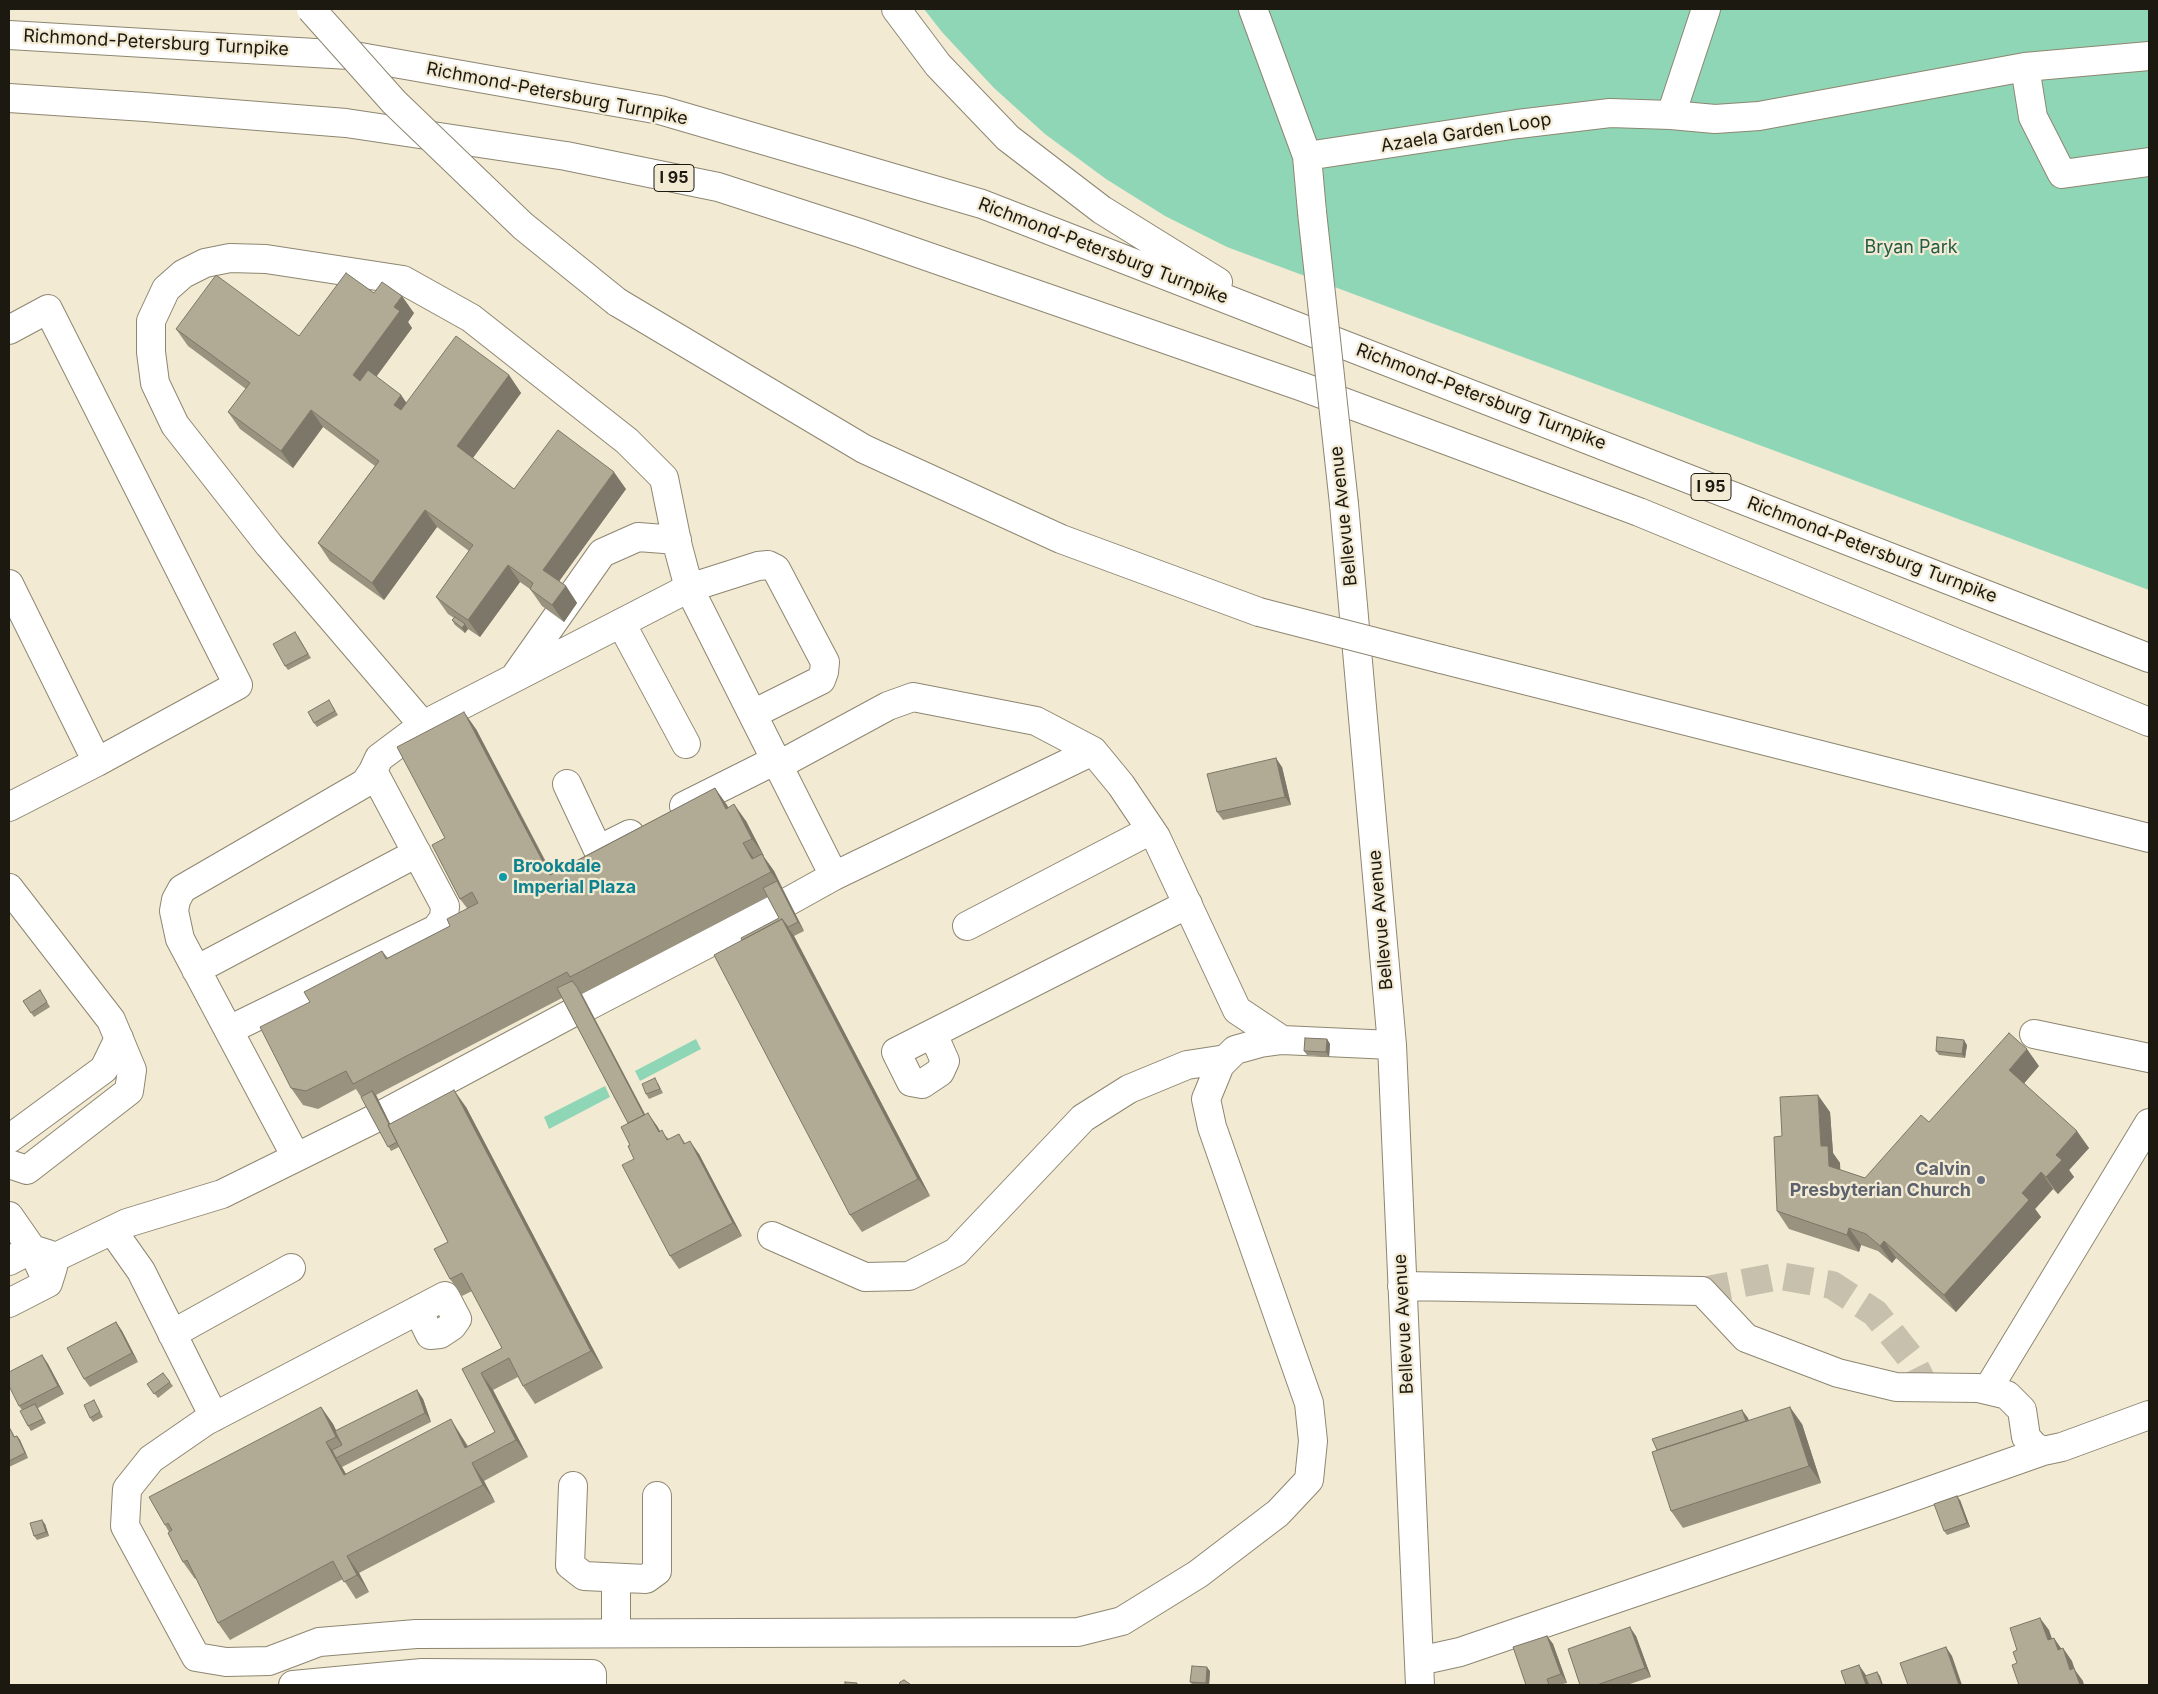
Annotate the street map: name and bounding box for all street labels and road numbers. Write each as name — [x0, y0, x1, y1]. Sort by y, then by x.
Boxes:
street label: Richmond-Petersburg Turnpike — [23, 25, 289, 61]
street label: Richmond-Petersburg Turnpike — [424, 58, 690, 130]
street label: Azaela Garden Loop — [1379, 109, 1553, 157]
road number: I 95 — [654, 164, 694, 192]
street label: Richmond-Petersburg Turnpike — [975, 193, 1231, 309]
street label: Richmond-Petersburg Turnpike — [1353, 339, 1609, 455]
street label: Bellevue Avenue — [1326, 445, 1362, 587]
road number: I 95 — [1691, 474, 1731, 501]
street label: Richmond-Petersburg Turnpike — [1744, 492, 2000, 608]
street label: Bellevue Avenue — [1364, 849, 1398, 991]
street label: Bellevue Avenue — [1390, 1253, 1418, 1395]

